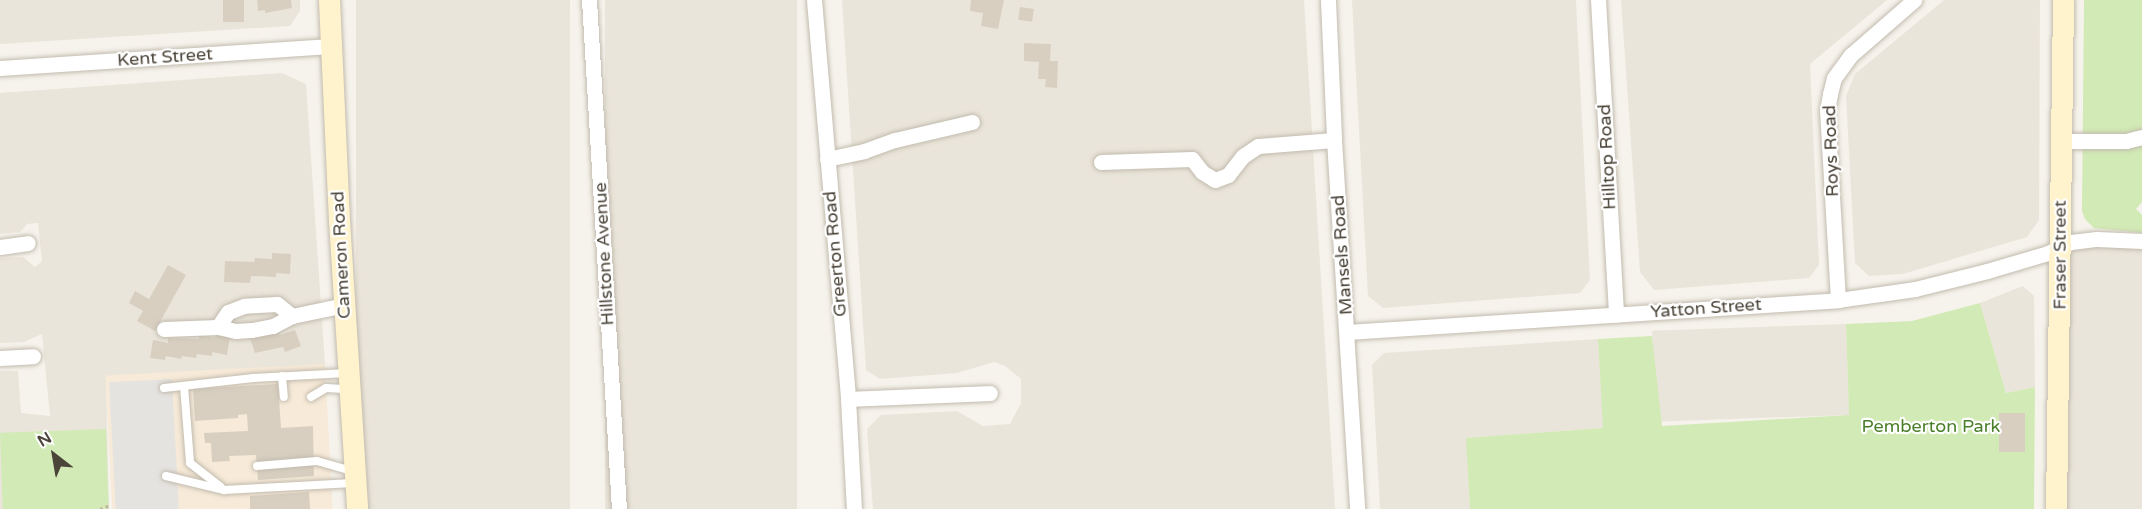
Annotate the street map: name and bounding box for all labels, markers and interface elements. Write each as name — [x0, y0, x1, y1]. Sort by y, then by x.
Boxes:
street label: Kent Street — [116, 43, 214, 71]
street label: Hilltop Road — [1593, 104, 1621, 210]
street label: Roys Road — [1819, 105, 1843, 197]
street label: Hillstone Avenue — [589, 182, 619, 326]
street label: Greerton Road — [819, 190, 851, 318]
street label: Cameron Road — [327, 191, 355, 319]
street label: Mansels Road — [1327, 194, 1357, 316]
street label: Fraser Street — [2049, 200, 2071, 310]
street label: Yatton Street — [1650, 293, 1762, 323]
park label: Pemberton Park — [1862, 415, 2000, 437]
north arrow — [24, 425, 84, 485]
text: N — [34, 428, 55, 451]

